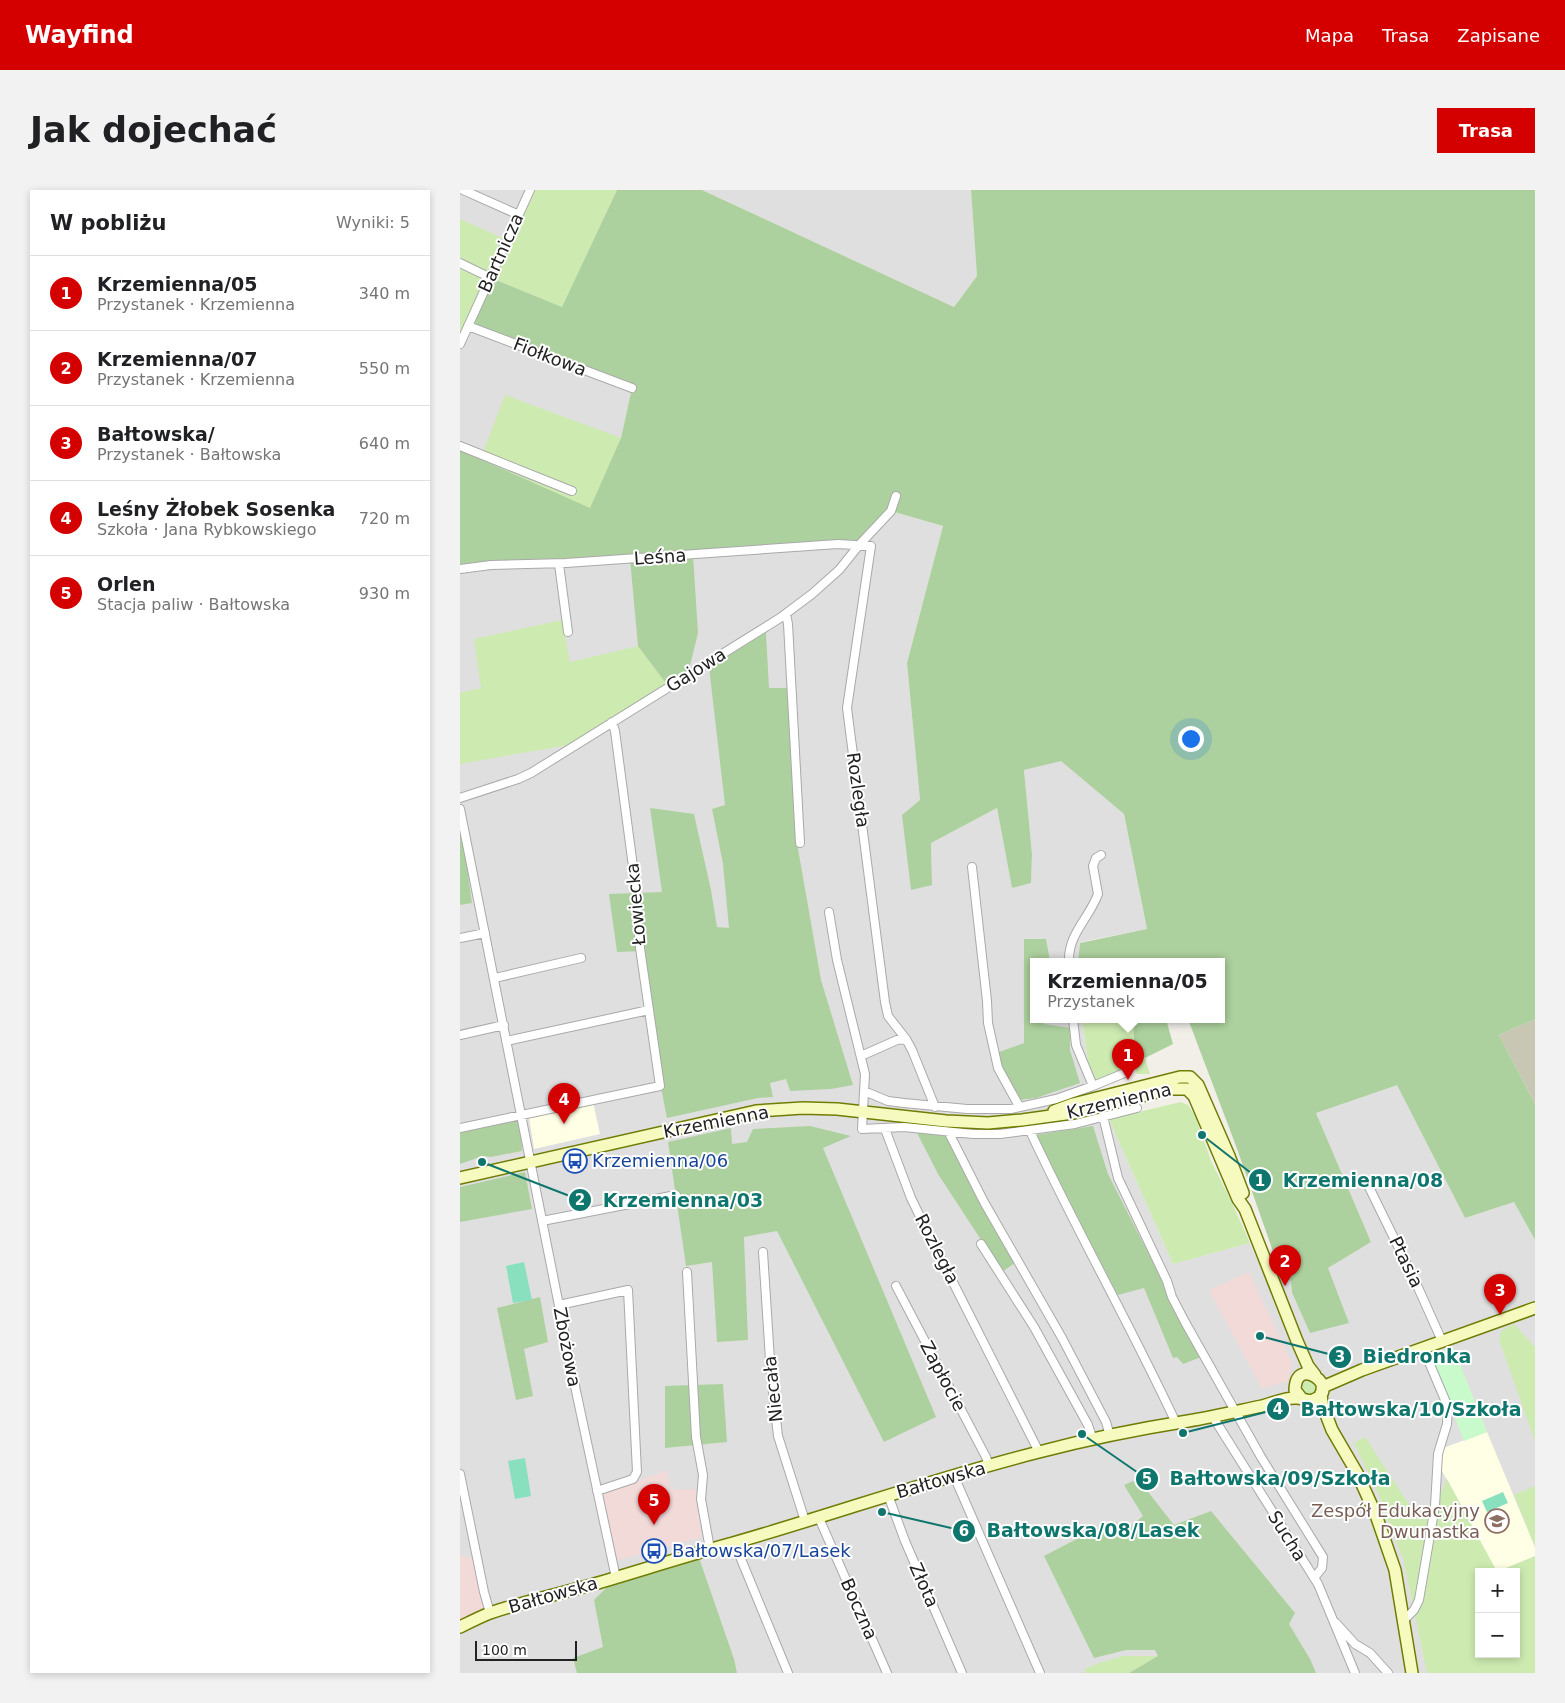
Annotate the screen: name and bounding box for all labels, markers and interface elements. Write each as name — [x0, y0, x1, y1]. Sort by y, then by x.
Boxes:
text: Wayfind — [25, 21, 134, 49]
text: Mapa — [1305, 25, 1354, 46]
text: Trasa — [1382, 25, 1429, 46]
text: Zapisane — [1457, 25, 1540, 46]
button: Trasa — [1437, 108, 1535, 153]
text: Jak dojechać — [30, 110, 277, 150]
street label: Bartnicza — [474, 210, 527, 296]
text: W pobliżu — [50, 211, 167, 235]
text: Wyniki: 5 — [336, 213, 410, 232]
text: Krzemienna/05 — [97, 273, 258, 295]
text: 1 — [60, 284, 72, 303]
text: 340 m — [359, 284, 410, 303]
text: Przystanek · Krzemienna — [97, 295, 295, 314]
street label: Fiołkowa — [511, 333, 590, 380]
text: Krzemienna/07 — [97, 348, 258, 370]
text: 2 — [60, 359, 72, 378]
text: 550 m — [359, 359, 410, 378]
text: Przystanek · Krzemienna — [97, 370, 295, 389]
text: Bałtowska/ — [97, 423, 215, 445]
text: 3 — [60, 434, 72, 453]
text: 640 m — [359, 434, 410, 453]
text: Przystanek · Bałtowska — [97, 445, 281, 464]
text: Leśny Żłobek Sosenka — [97, 498, 335, 520]
text: 4 — [60, 509, 72, 528]
text: 720 m — [359, 509, 410, 528]
text: Szkoła · Jana Rybkowskiego — [97, 520, 316, 539]
street label: Leśna — [633, 544, 687, 569]
text: Orlen — [97, 573, 155, 595]
text: 5 — [60, 584, 72, 603]
text: 930 m — [359, 584, 410, 603]
text: Stacja paliw · Bałtowska — [97, 595, 290, 614]
street label: Gajowa — [662, 643, 730, 696]
your location — [1178, 726, 1204, 752]
street label: Rozległa — [843, 751, 874, 829]
street label: Łowiecka — [621, 862, 650, 947]
popup — [1030, 958, 1225, 1023]
text: Krzemienna/05 — [1047, 970, 1208, 992]
text: Przystanek — [1047, 992, 1135, 1011]
pin: 1 — [1112, 1039, 1144, 1080]
street label: Krzemienna — [1064, 1078, 1173, 1123]
pin: 4 — [548, 1083, 580, 1124]
street label: Krzemienna — [661, 1101, 771, 1142]
bus stop icon: Krzemienna/06 — [562, 1148, 588, 1174]
place label: Krzemienna/06 — [592, 1150, 728, 1171]
callout: Krzemienna/08 — [1247, 1163, 1453, 1197]
text: Krzemienna/08 — [1283, 1169, 1443, 1191]
text: 1 — [1255, 1172, 1265, 1190]
callout: Krzemienna/03 — [567, 1183, 773, 1217]
text: Krzemienna/03 — [603, 1189, 763, 1211]
text: 2 — [575, 1191, 585, 1209]
street label: Rozległa — [911, 1210, 964, 1287]
street label: Ptasia — [1385, 1233, 1428, 1291]
pin: 2 — [1269, 1245, 1301, 1286]
pin: 3 — [1484, 1274, 1516, 1315]
street label: Zbożowa — [549, 1305, 586, 1389]
street label: Zapłocie — [916, 1337, 971, 1415]
callout: Biedronka — [1328, 1340, 1482, 1374]
text: Biedronka — [1363, 1345, 1471, 1367]
text: 3 — [1335, 1348, 1345, 1366]
street label: Niecała — [759, 1355, 786, 1423]
callout: Bałtowska/10/Szkoła — [1265, 1392, 1531, 1426]
text: Bałtowska/10/Szkoła — [1301, 1398, 1521, 1420]
text: 4 — [1273, 1400, 1283, 1418]
street label: Bałtowska — [894, 1457, 988, 1502]
callout: Bałtowska/09/Szkoła — [1135, 1462, 1400, 1496]
text: Bałtowska/09/Szkoła — [1170, 1467, 1390, 1489]
text: 5 — [1142, 1470, 1152, 1488]
pin: 5 — [638, 1484, 670, 1525]
place label: Zespół Edukacyjny Dwunastka — [1311, 1500, 1480, 1542]
street label: Sucha — [1264, 1507, 1311, 1565]
school or university icon: Zespół Edukacyjny Dwunastka — [1484, 1508, 1510, 1534]
callout: Bałtowska/08/Lasek — [951, 1514, 1209, 1548]
text: Bałtowska/08/Lasek — [987, 1519, 1200, 1541]
text: 6 — [959, 1522, 969, 1540]
bus stop icon: Bałtowska/07/Lasek — [641, 1538, 667, 1564]
place label: Bałtowska/07/Lasek — [672, 1540, 851, 1561]
street label: Złota — [905, 1559, 944, 1610]
map controls — [1475, 1568, 1520, 1658]
button: + — [1475, 1568, 1520, 1613]
street label: Bałtowska — [506, 1572, 600, 1617]
street label: Boczna — [837, 1575, 882, 1643]
button: − — [1475, 1613, 1520, 1658]
scale bar — [475, 1638, 578, 1661]
text: 100 m — [482, 1642, 527, 1658]

